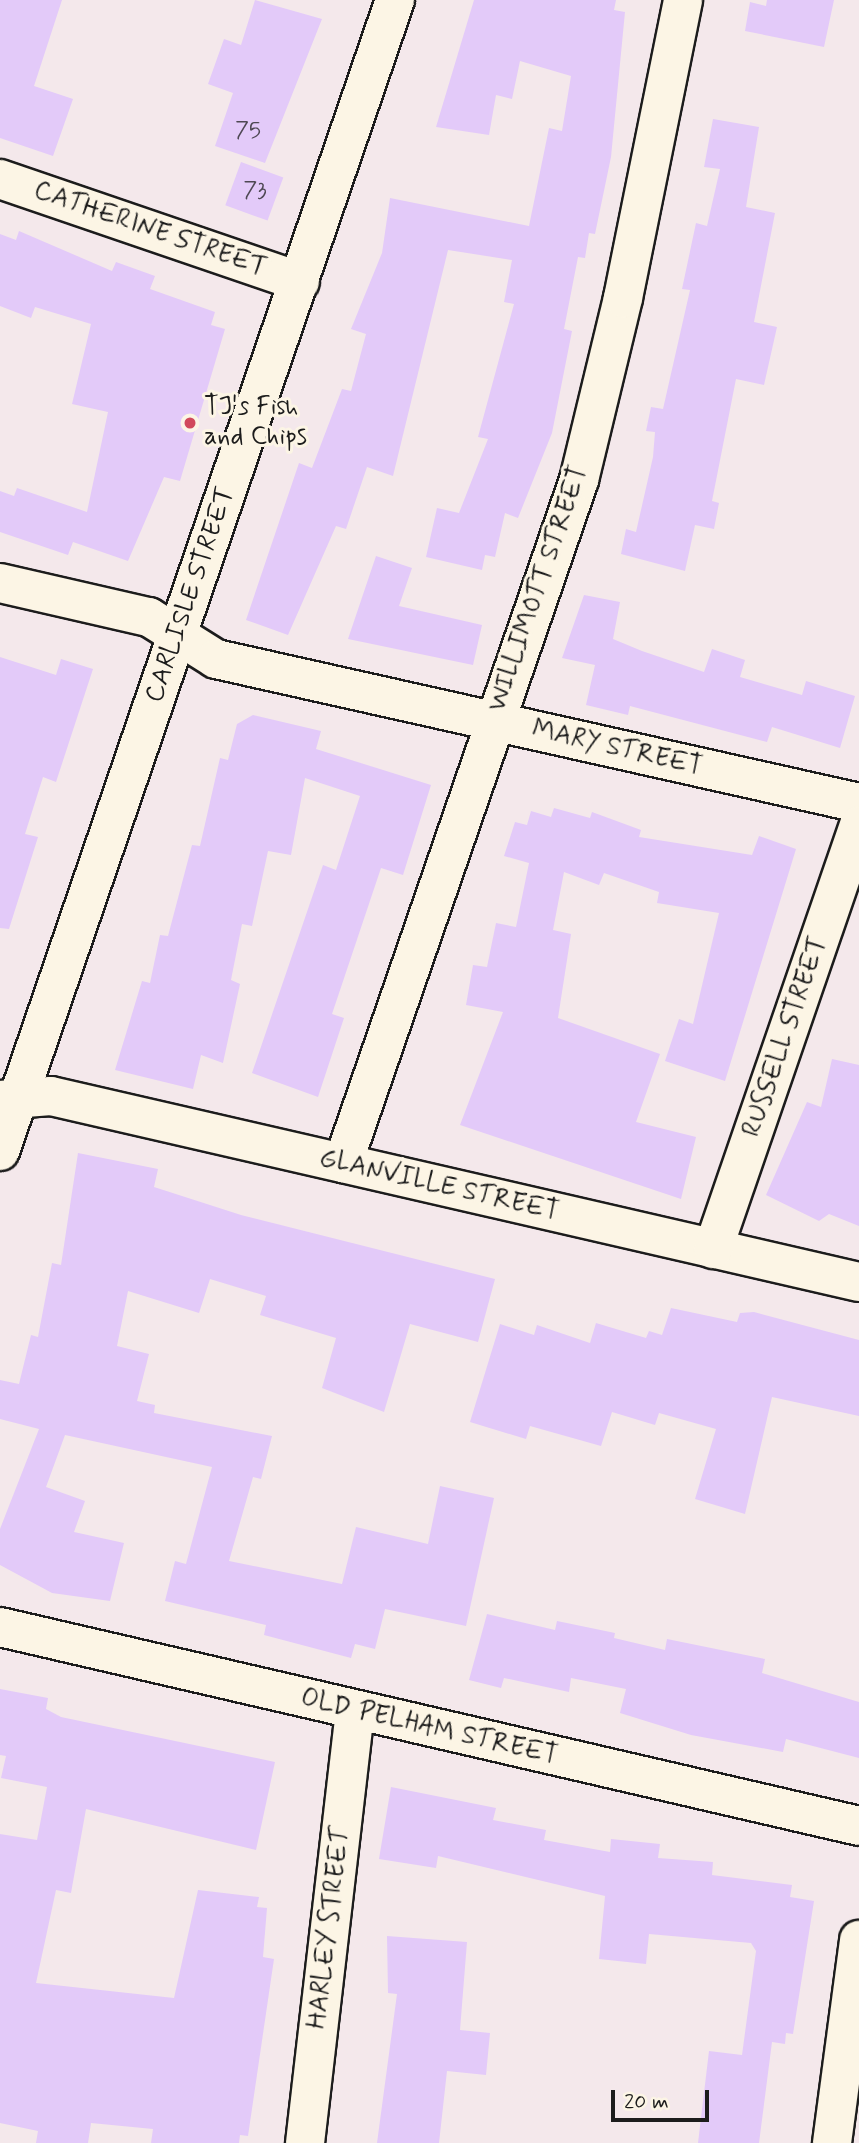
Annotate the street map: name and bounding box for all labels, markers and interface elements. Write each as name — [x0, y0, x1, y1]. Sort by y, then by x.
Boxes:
house number: 75 — [235, 117, 261, 145]
street label: CATHERINE STREET — [28, 175, 272, 285]
house number: 73 — [243, 177, 267, 205]
place label: TJ's Fish and Chips — [204, 392, 310, 453]
marker: TJ's Fish and Chips — [182, 415, 198, 431]
street label: WILLIMOTT STREET — [482, 462, 596, 716]
street label: CARLISLE STREET — [139, 482, 243, 708]
street label: MARY STREET — [529, 714, 705, 784]
street label: RUSSELL STREET — [737, 931, 835, 1143]
street label: GLANVILLE STREET — [316, 1143, 562, 1229]
street label: OLD PELHAM STREET — [297, 1683, 561, 1773]
street label: HARLEY STREET — [302, 1825, 358, 2031]
scale bar — [614, 2076, 712, 2120]
text: 20 m — [624, 2088, 669, 2116]

